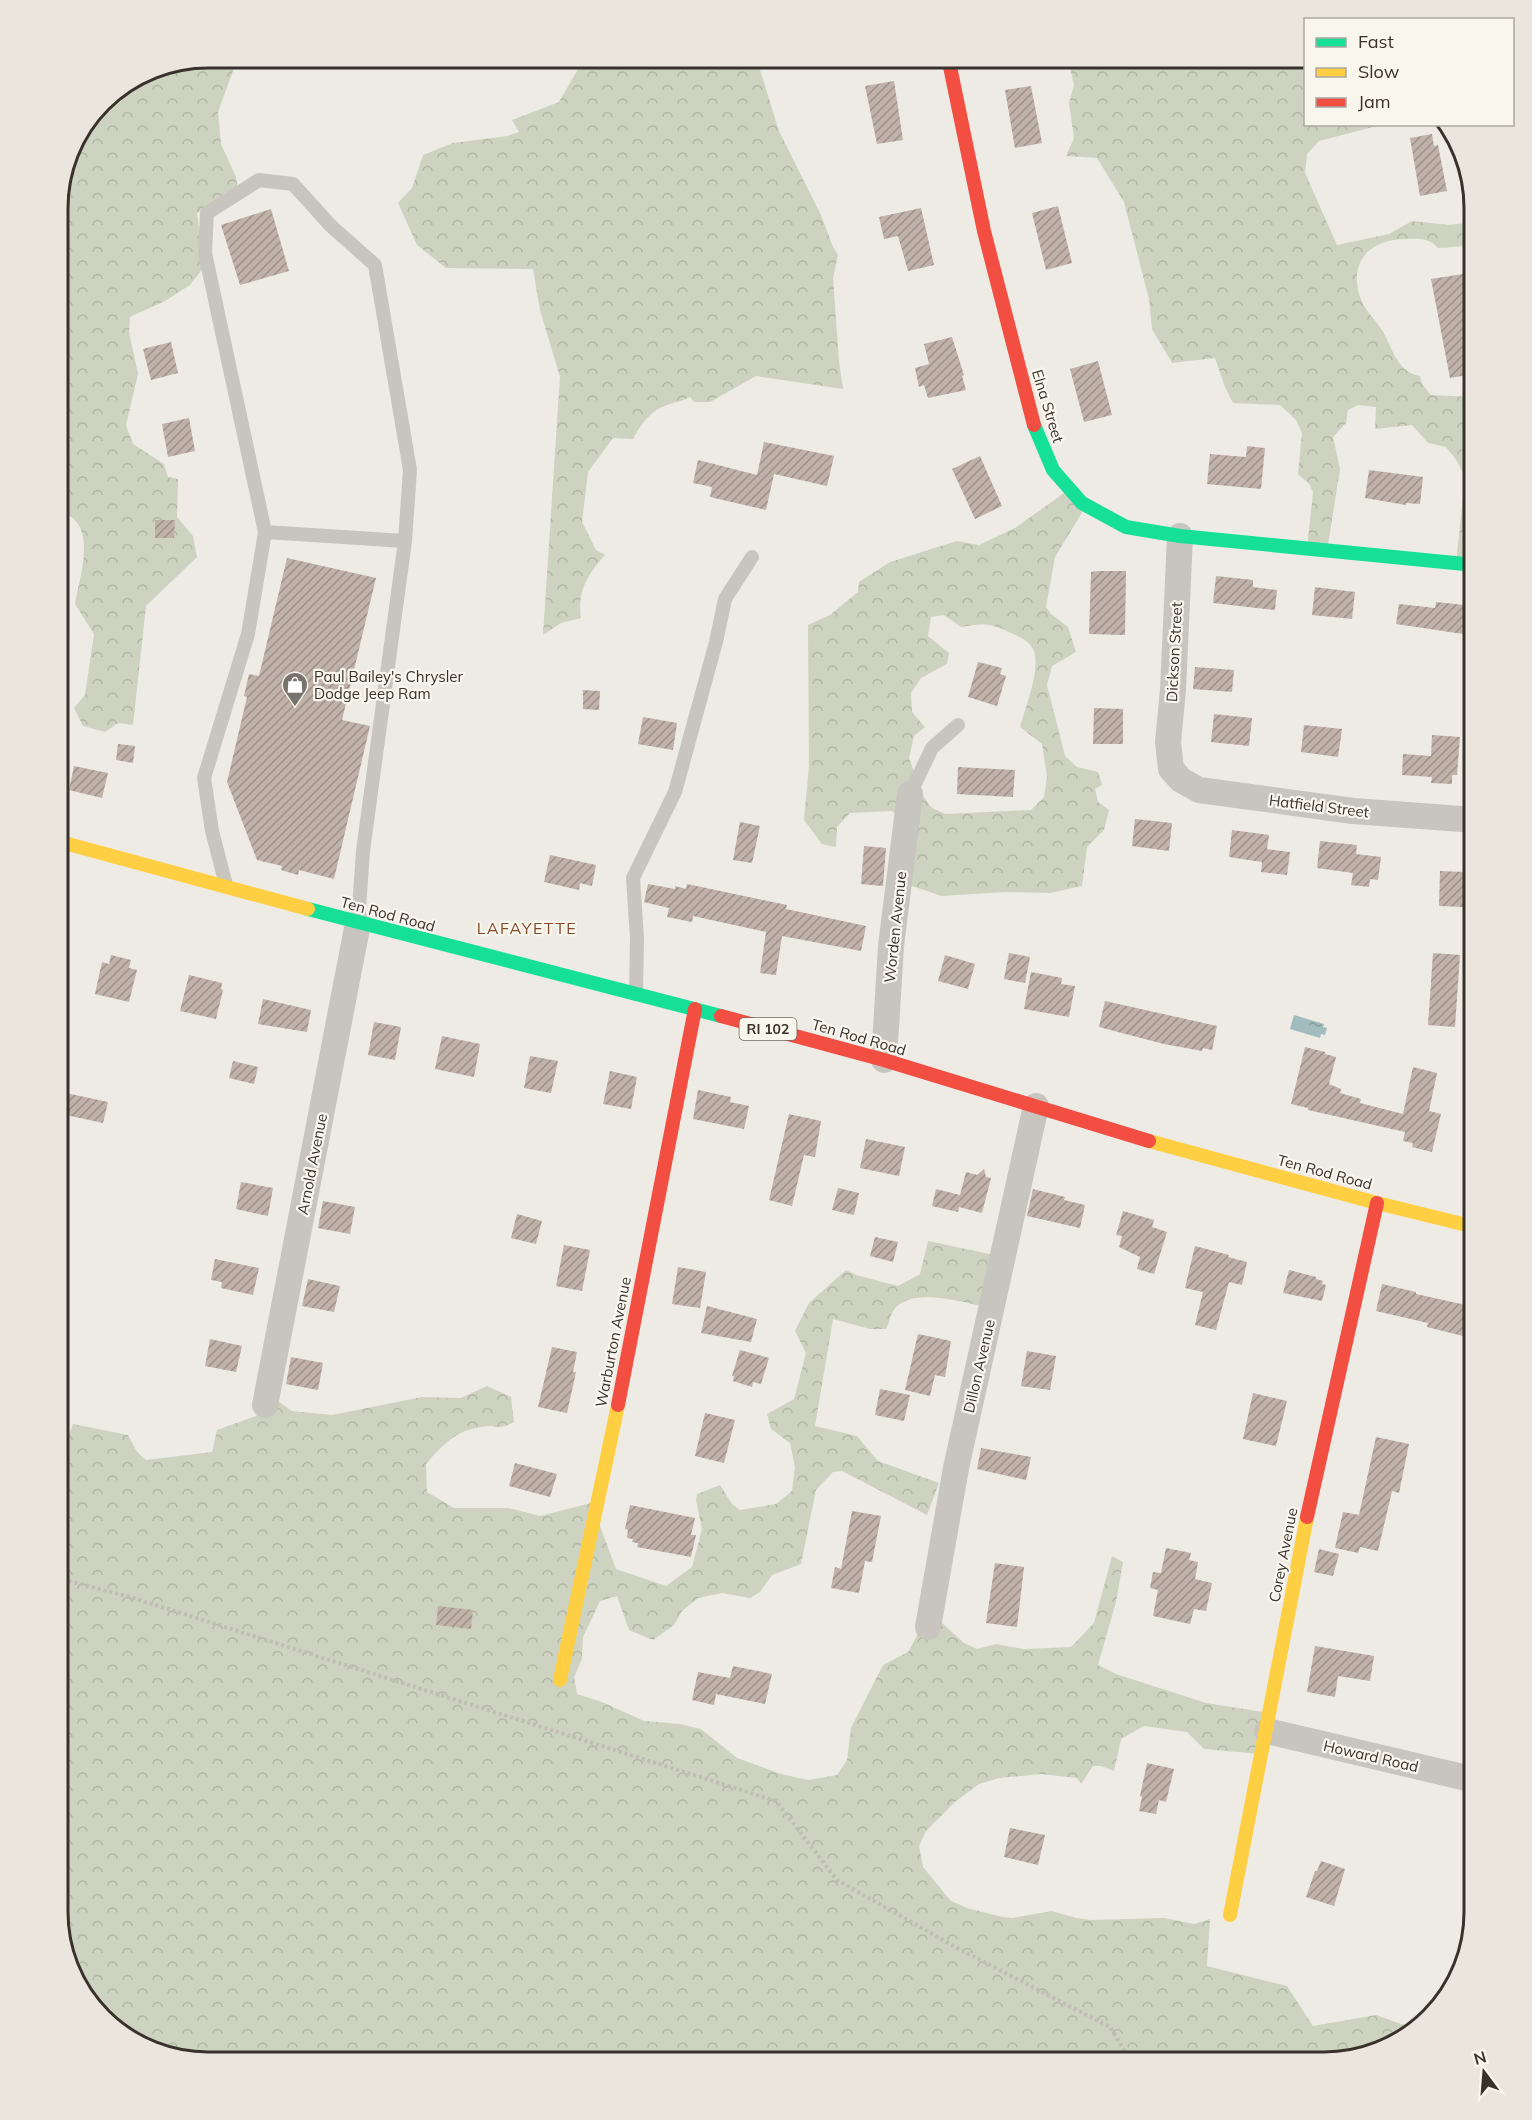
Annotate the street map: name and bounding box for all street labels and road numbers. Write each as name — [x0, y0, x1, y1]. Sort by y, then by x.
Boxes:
street label: Elna Street — [1028, 367, 1068, 445]
street label: Dickson Street — [1162, 602, 1186, 702]
street label: Hatfield Street — [1268, 790, 1370, 822]
street label: Worden Avenue — [880, 870, 910, 984]
street label: Ten Rod Road — [339, 892, 437, 936]
street label: Ten Rod Road — [810, 1014, 908, 1060]
road number: RI 102 — [740, 1018, 796, 1040]
street label: Arnold Avenue — [293, 1112, 331, 1216]
street label: Ten Rod Road — [1276, 1150, 1374, 1194]
street label: Warburton Avenue — [591, 1275, 635, 1409]
street label: Dillon Avenue — [959, 1317, 999, 1415]
street label: Corey Avenue — [1265, 1506, 1301, 1604]
street label: Howard Road — [1322, 1736, 1420, 1776]

